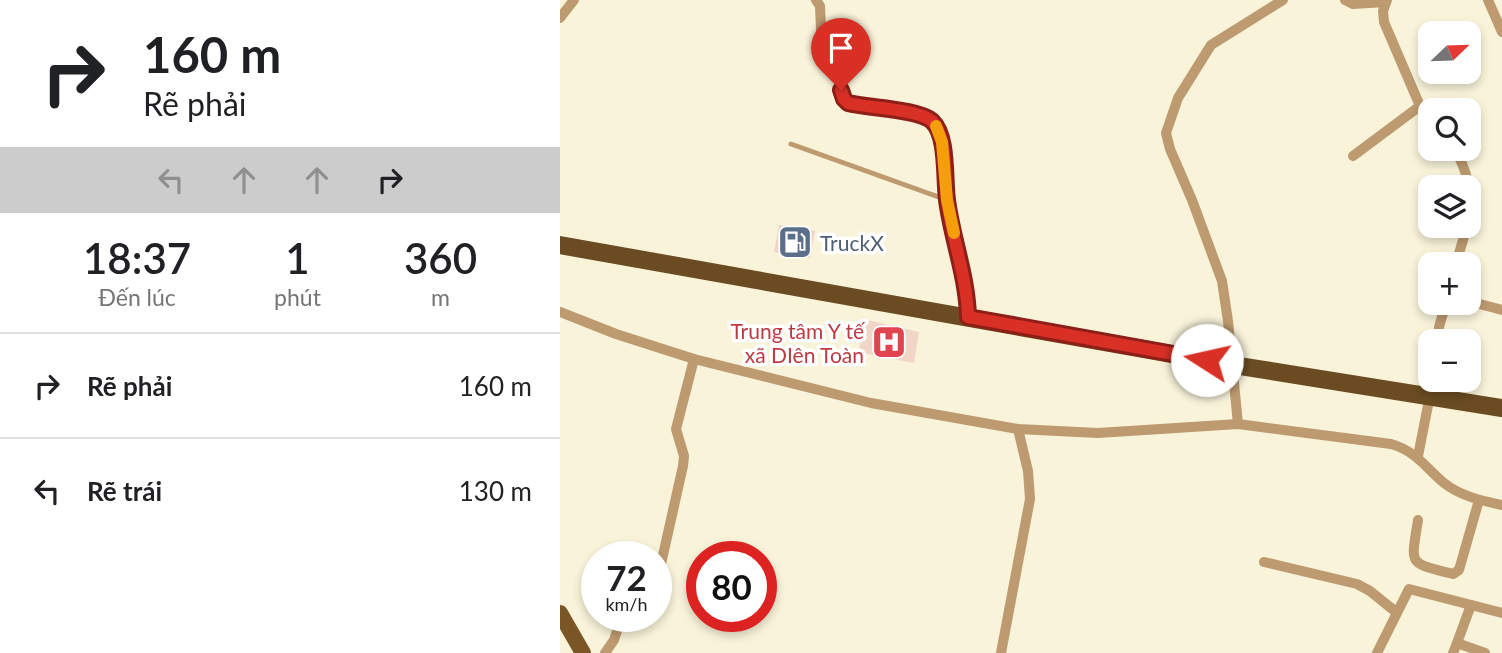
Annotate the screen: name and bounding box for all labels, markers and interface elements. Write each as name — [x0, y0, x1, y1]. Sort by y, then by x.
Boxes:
pin — [811, 18, 871, 90]
north arrow — [1418, 21, 1480, 84]
map controls — [1418, 21, 1481, 392]
text: 160 m — [143, 25, 281, 83]
icon: right — [28, 28, 119, 119]
icon: arrive — [822, 29, 860, 67]
text: Rẽ phải — [143, 84, 246, 123]
button: search — [1418, 98, 1481, 161]
icon: left — [152, 161, 190, 199]
icon: ahead — [225, 161, 263, 199]
icon: ahead — [298, 161, 336, 199]
icon: right — [371, 161, 409, 199]
button: layers — [1418, 175, 1481, 238]
fuel station icon: TruckX — [776, 223, 814, 261]
place label: TruckX — [820, 230, 884, 255]
text: 18:37 — [83, 233, 191, 283]
text: 1 — [285, 233, 310, 283]
text: 360 — [404, 233, 477, 283]
button: + — [1418, 252, 1481, 315]
text: Đến lúc — [98, 283, 176, 311]
text: phút — [274, 283, 321, 311]
text: m — [431, 283, 450, 311]
place label: Trung tâm Y tế xã DIên Toàn — [731, 318, 866, 367]
hospital icon: Trung tâm Y tế xã DIên Toàn — [870, 323, 908, 361]
position arrow — [1170, 323, 1244, 397]
button: − — [1418, 329, 1481, 392]
icon: right — [28, 367, 66, 405]
text: Rẽ phải — [87, 370, 172, 402]
text: 160 m — [459, 370, 532, 402]
icon: left — [28, 472, 66, 510]
text: Rẽ trái — [87, 475, 162, 507]
text: 130 m — [459, 475, 532, 507]
speed limit sign: 80 — [686, 541, 777, 632]
text: 72 — [606, 556, 647, 598]
text: km/h — [605, 593, 648, 615]

